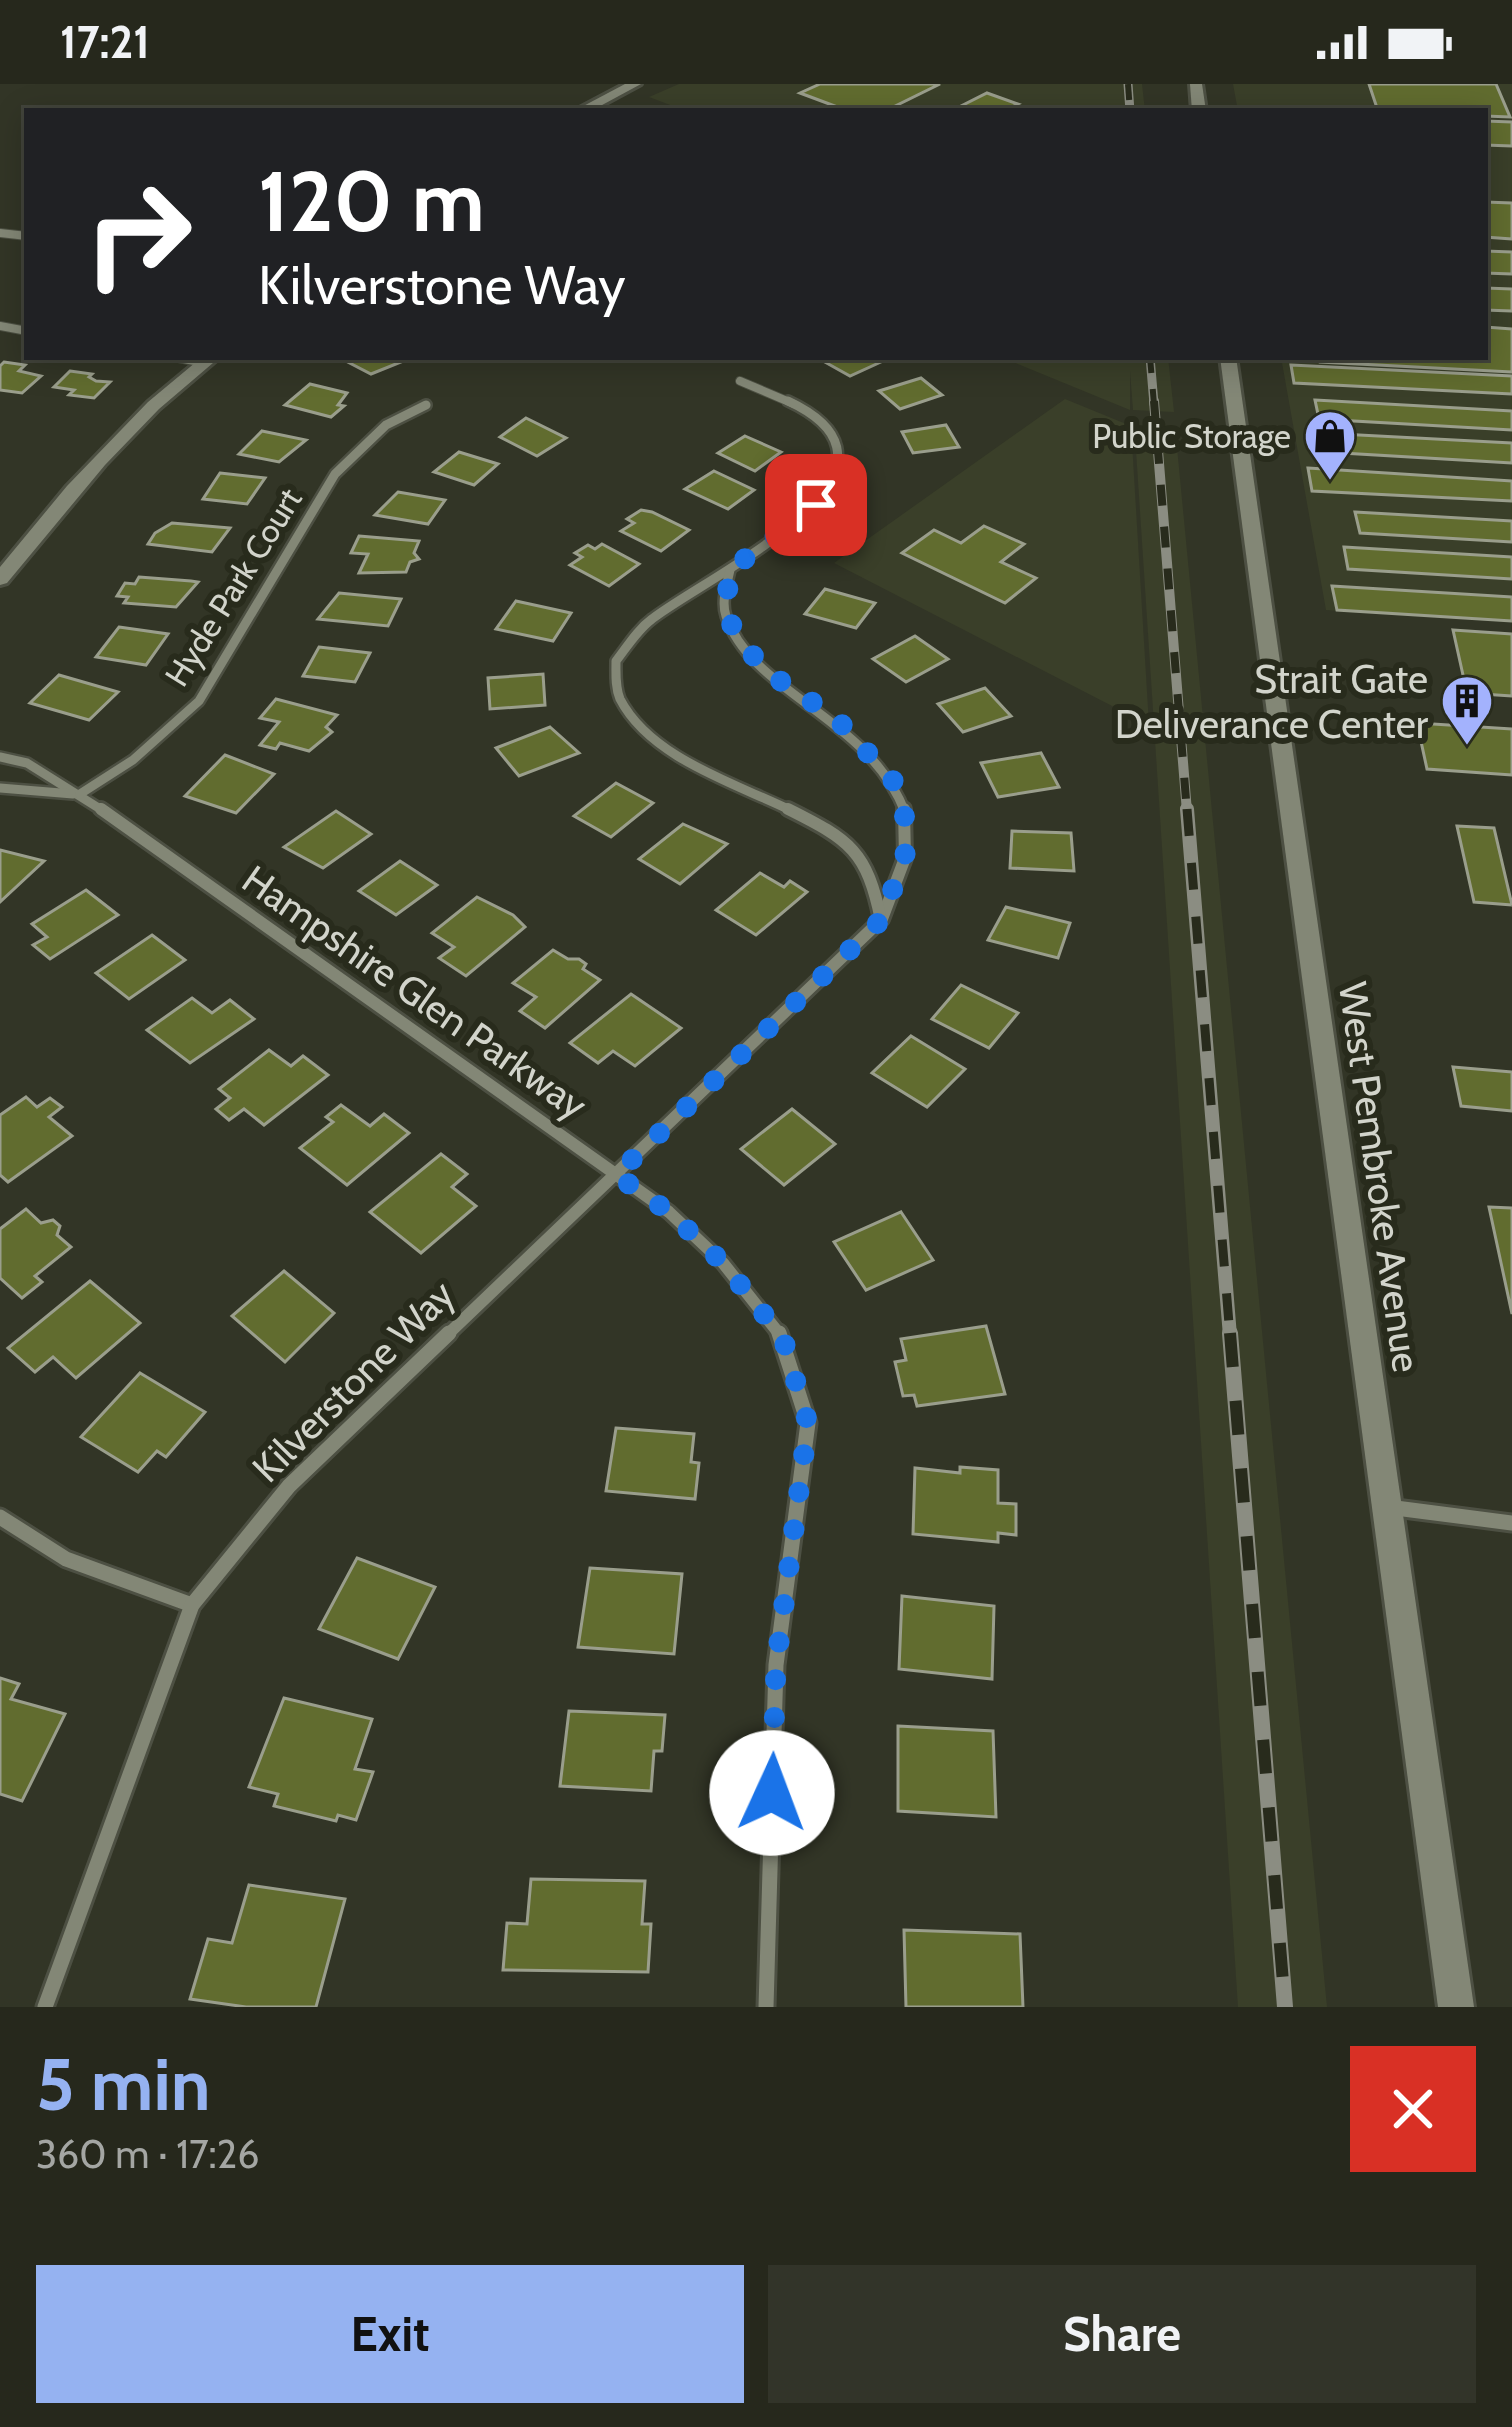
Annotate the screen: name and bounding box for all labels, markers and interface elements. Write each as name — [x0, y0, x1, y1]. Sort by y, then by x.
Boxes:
text: 17:21 — [60, 15, 150, 69]
text: 120 m — [258, 150, 485, 252]
icon: right — [60, 156, 216, 312]
text: Kilverstone Way — [258, 252, 626, 318]
shop icon: Public Storage — [1302, 408, 1358, 482]
place label: Public Storage — [1092, 416, 1291, 456]
pin — [765, 454, 867, 556]
icon: arrive — [783, 472, 849, 538]
street label: Hyde Park Court — [156, 481, 310, 693]
place label: Strait Gate Deliverance Center — [1115, 655, 1429, 748]
building icon: Strait Gate Deliverance Center — [1439, 673, 1495, 747]
street label: Hampshire Glen Parkway — [234, 855, 597, 1129]
street label: West Pembroke Avenue — [1329, 979, 1431, 1375]
street label: Kilverstone Way — [242, 1270, 464, 1492]
position arrow — [709, 1730, 835, 1856]
text: 5 min — [36, 2041, 210, 2128]
button: close — [1350, 2046, 1476, 2172]
text: 360 m · 17:26 — [36, 2130, 259, 2178]
button: Exit — [36, 2265, 744, 2403]
button: Share — [768, 2265, 1476, 2403]

